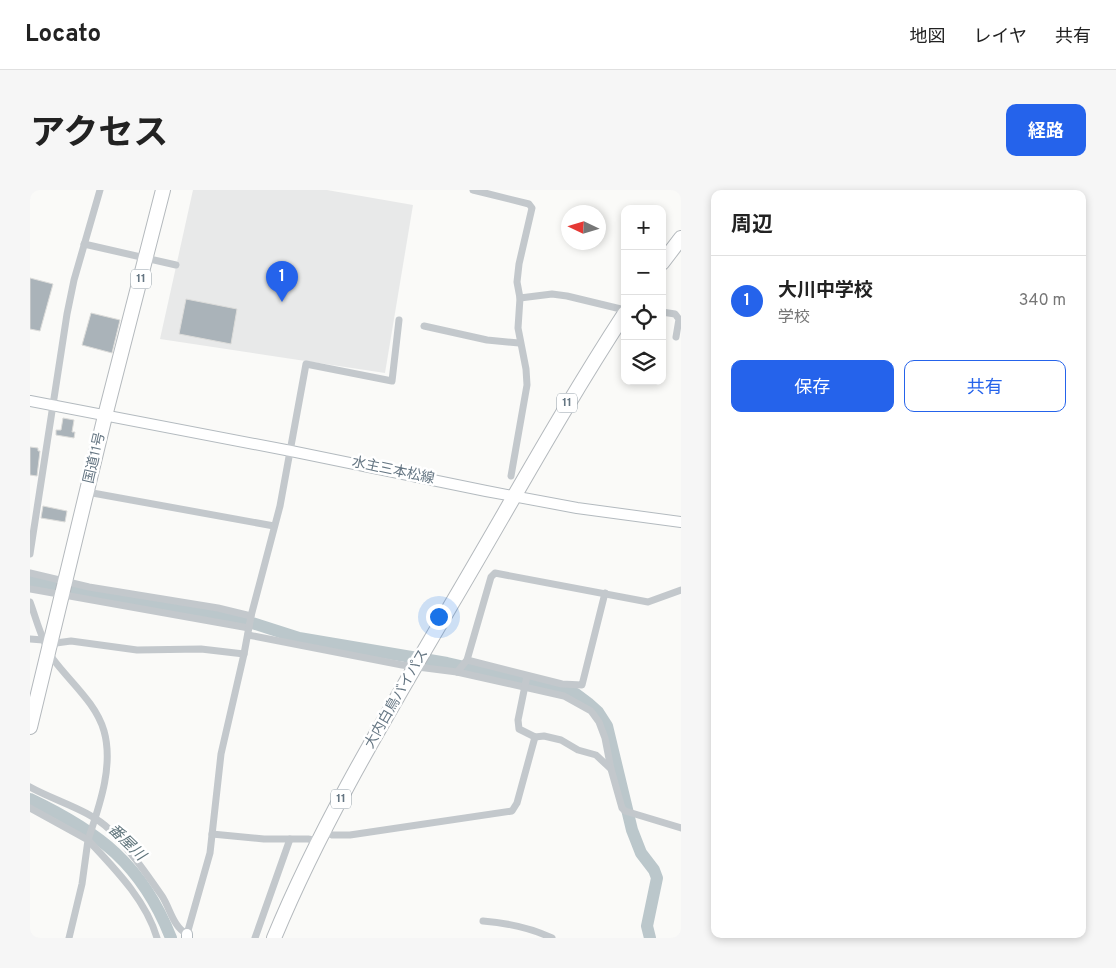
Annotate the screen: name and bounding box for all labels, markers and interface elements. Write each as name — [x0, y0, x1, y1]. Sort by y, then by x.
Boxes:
text: Locato — [25, 20, 101, 50]
text: 地図 — [910, 26, 946, 49]
text: レイヤ — [974, 26, 1027, 49]
text: 共有 — [1055, 26, 1091, 49]
button: 経路 — [1006, 104, 1086, 156]
text: アクセス — [30, 113, 168, 157]
north arrow — [561, 205, 606, 250]
map controls — [621, 205, 666, 385]
button: + — [621, 205, 666, 250]
text: 周辺 — [731, 212, 773, 239]
button: − — [621, 250, 666, 295]
pin: 1 — [266, 261, 298, 302]
road number: 11 — [131, 270, 151, 288]
text: 大川中学校 — [778, 279, 873, 303]
text: 1 — [744, 291, 750, 311]
text: 340 m — [1019, 291, 1066, 311]
button: locate — [621, 295, 666, 340]
text: 学校 — [778, 308, 810, 328]
button: layers — [621, 340, 666, 385]
button: 保存 — [731, 360, 894, 412]
button: 共有 — [904, 360, 1066, 412]
road number: 11 — [557, 394, 577, 412]
street label: 国道11号 — [81, 431, 109, 485]
street label: 水主三本松線 — [350, 454, 436, 488]
your location — [426, 604, 452, 630]
street label: 大内白鳥バイパス — [362, 646, 432, 752]
road number: 11 — [331, 790, 351, 808]
water label: 番屋川 — [103, 821, 150, 867]

